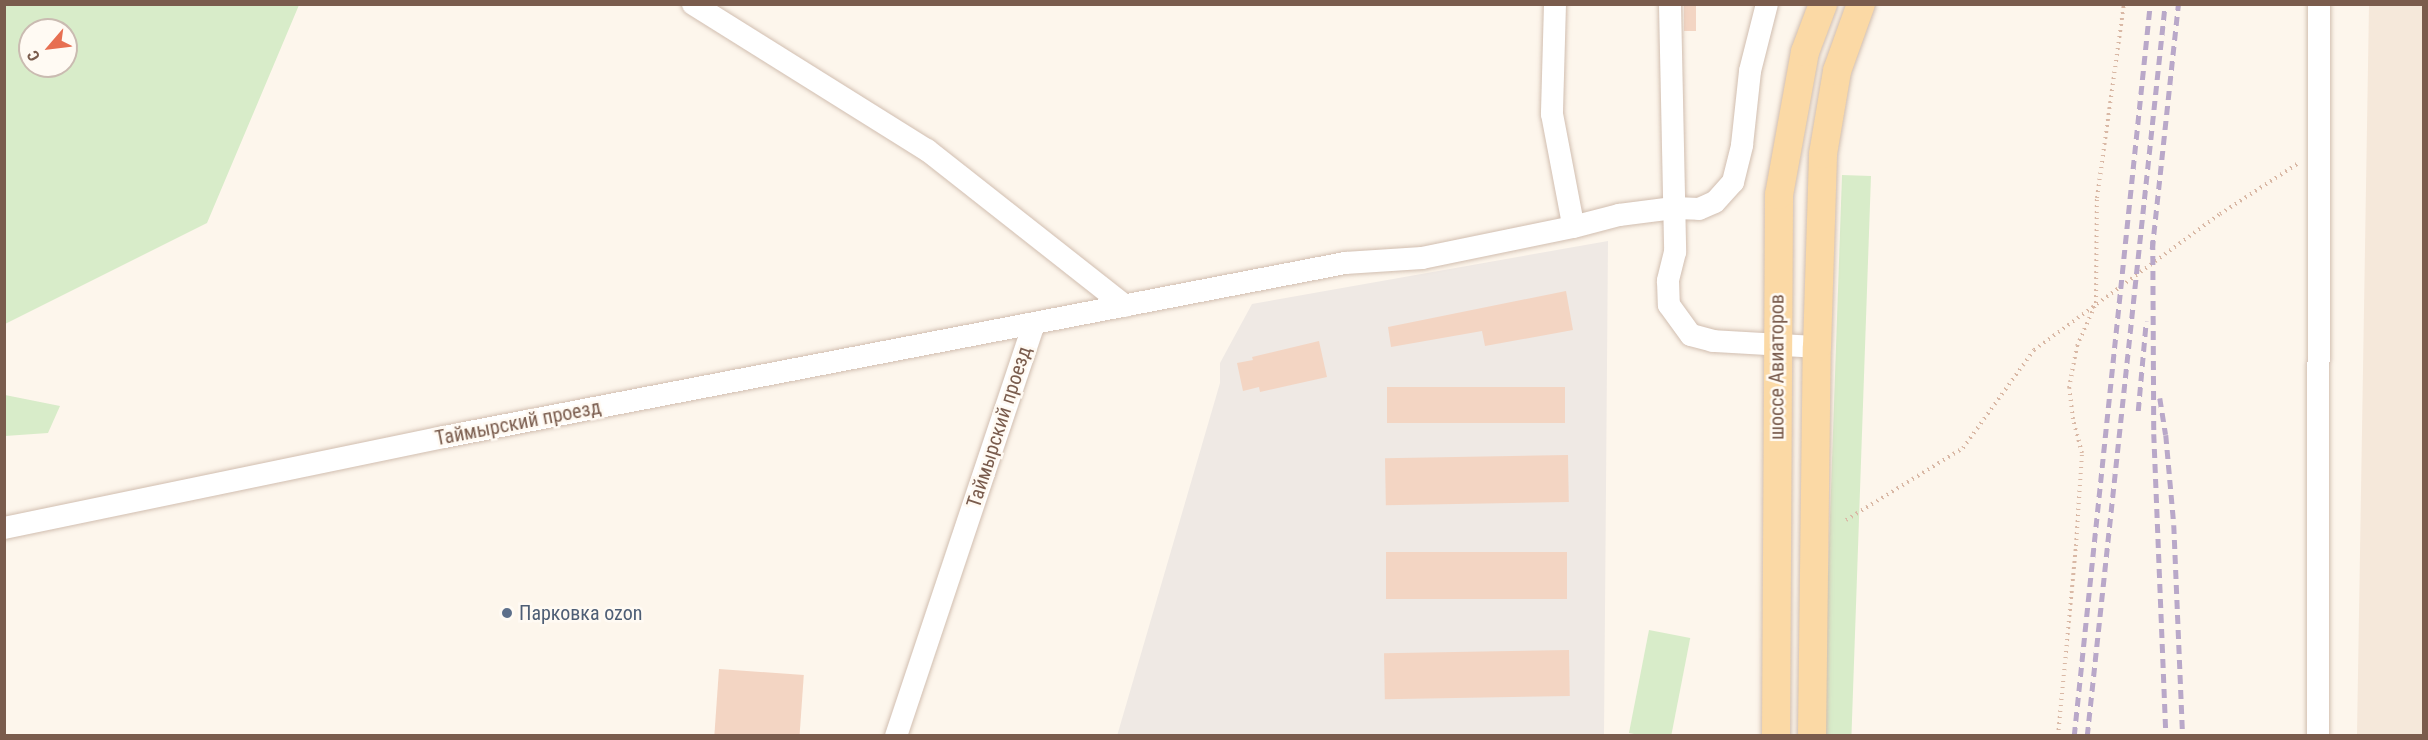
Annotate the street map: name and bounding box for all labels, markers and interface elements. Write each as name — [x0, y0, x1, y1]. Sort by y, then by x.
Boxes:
north arrow — [18, 18, 78, 78]
text: С — [23, 47, 44, 64]
street label: шоссе Авиаторов — [1765, 294, 1789, 440]
street label: Таймырский проезд — [962, 343, 1036, 511]
street label: Таймырский проезд — [433, 395, 603, 451]
place label: Парковка ozon — [519, 601, 642, 625]
marker: Парковка ozon — [500, 606, 514, 620]

